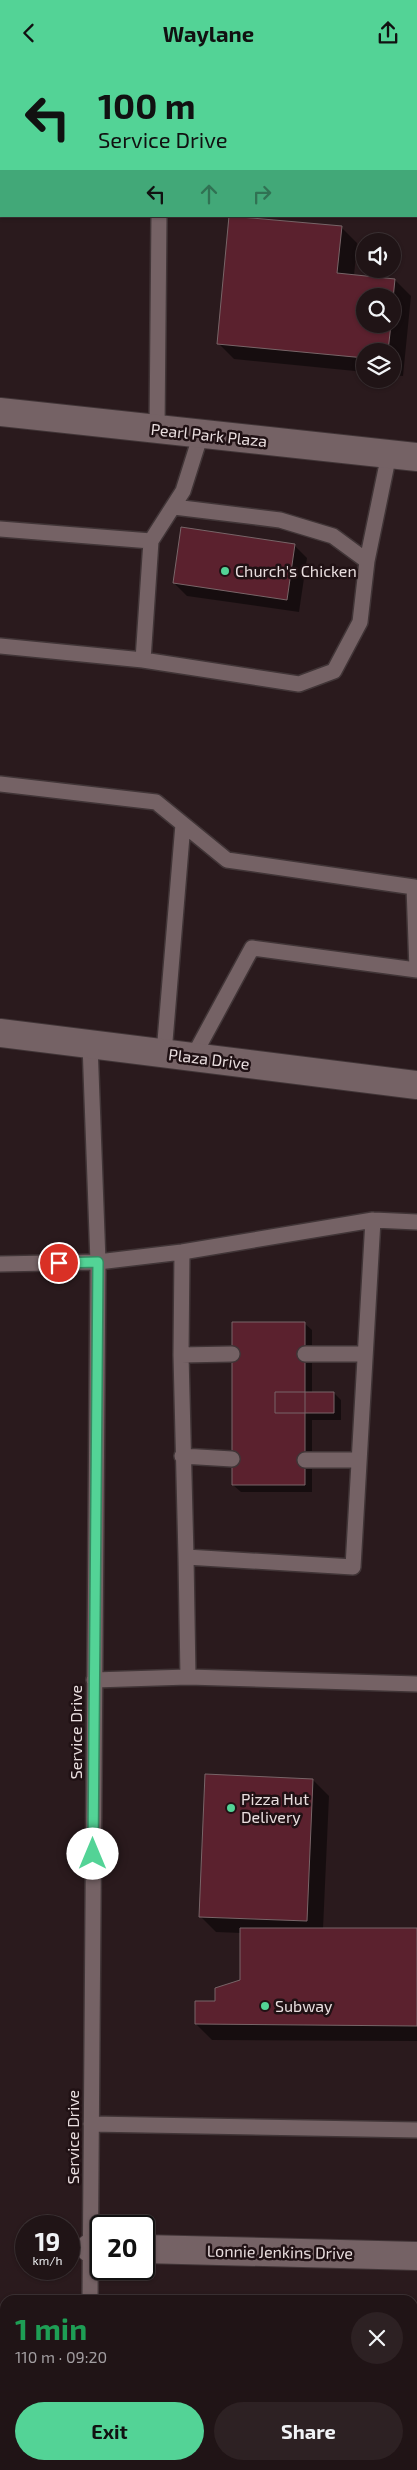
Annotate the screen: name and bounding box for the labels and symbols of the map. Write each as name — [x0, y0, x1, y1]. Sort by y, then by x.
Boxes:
street label: Pearl Park Plaza — [150, 419, 268, 450]
place label: Church's Chicken — [235, 561, 357, 580]
marker: Church's Chicken — [219, 565, 231, 577]
street label: Plaza Drive — [167, 1044, 251, 1073]
pin — [38, 1242, 80, 1284]
street label: Service Drive — [66, 1685, 85, 1779]
place label: Pizza Hut Delivery — [241, 1789, 309, 1826]
marker: Pizza Hut Delivery — [225, 1802, 237, 1814]
position arrow — [66, 1827, 118, 1879]
place label: Subway — [275, 1996, 333, 2015]
marker: Subway — [259, 2000, 271, 2012]
street label: Service Drive — [63, 2090, 82, 2184]
speed limit sign: 20 — [90, 2215, 155, 2280]
street label: Lonnie Jenkins Drive — [207, 2241, 353, 2262]

